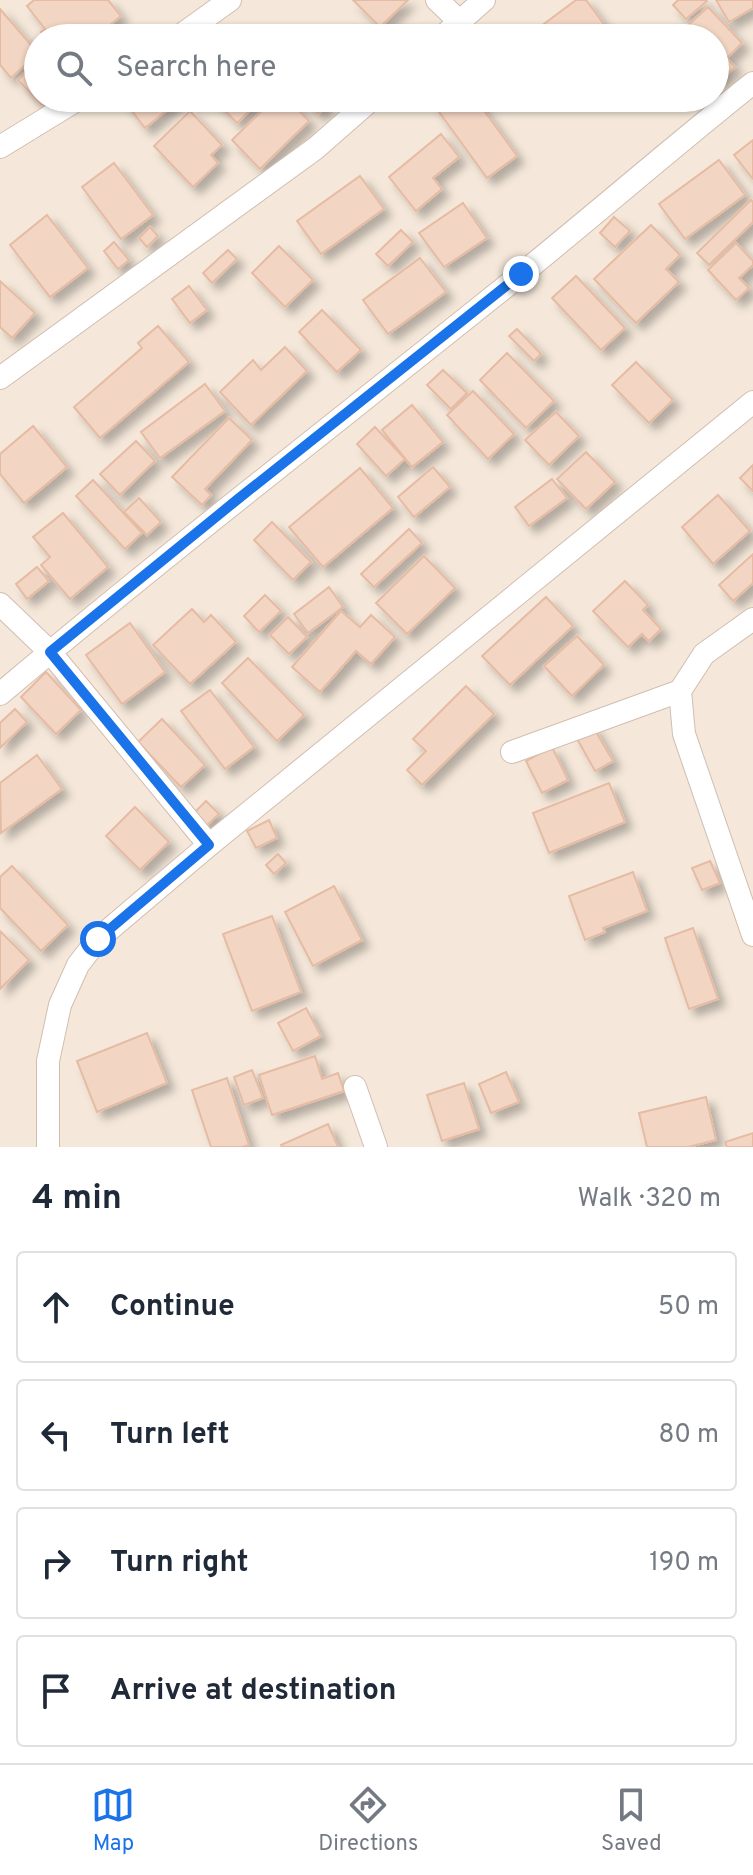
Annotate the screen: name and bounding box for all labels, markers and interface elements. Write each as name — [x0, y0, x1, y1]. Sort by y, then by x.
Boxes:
search box — [24, 24, 729, 112]
icon: search — [52, 46, 96, 90]
text: Search here — [116, 50, 276, 87]
route end — [503, 256, 539, 292]
route start — [80, 921, 116, 957]
text: 4 min — [32, 1178, 122, 1221]
text: Walk · 320 m — [577, 1183, 721, 1216]
icon: ahead — [34, 1285, 78, 1329]
text: Continue — [110, 1289, 235, 1326]
text: 50 m — [658, 1291, 719, 1324]
icon: left — [34, 1413, 78, 1457]
text: Turn left — [110, 1417, 230, 1454]
text: 80 m — [659, 1419, 719, 1452]
icon: right — [34, 1541, 78, 1585]
text: Turn right — [110, 1545, 248, 1582]
text: 190 m — [649, 1547, 719, 1580]
icon: arrive — [34, 1669, 78, 1713]
text: Arrive at destination — [110, 1673, 396, 1710]
tab: Map — [91, 1783, 135, 1858]
tab: Directions — [318, 1783, 418, 1858]
tab: Saved — [601, 1783, 662, 1858]

